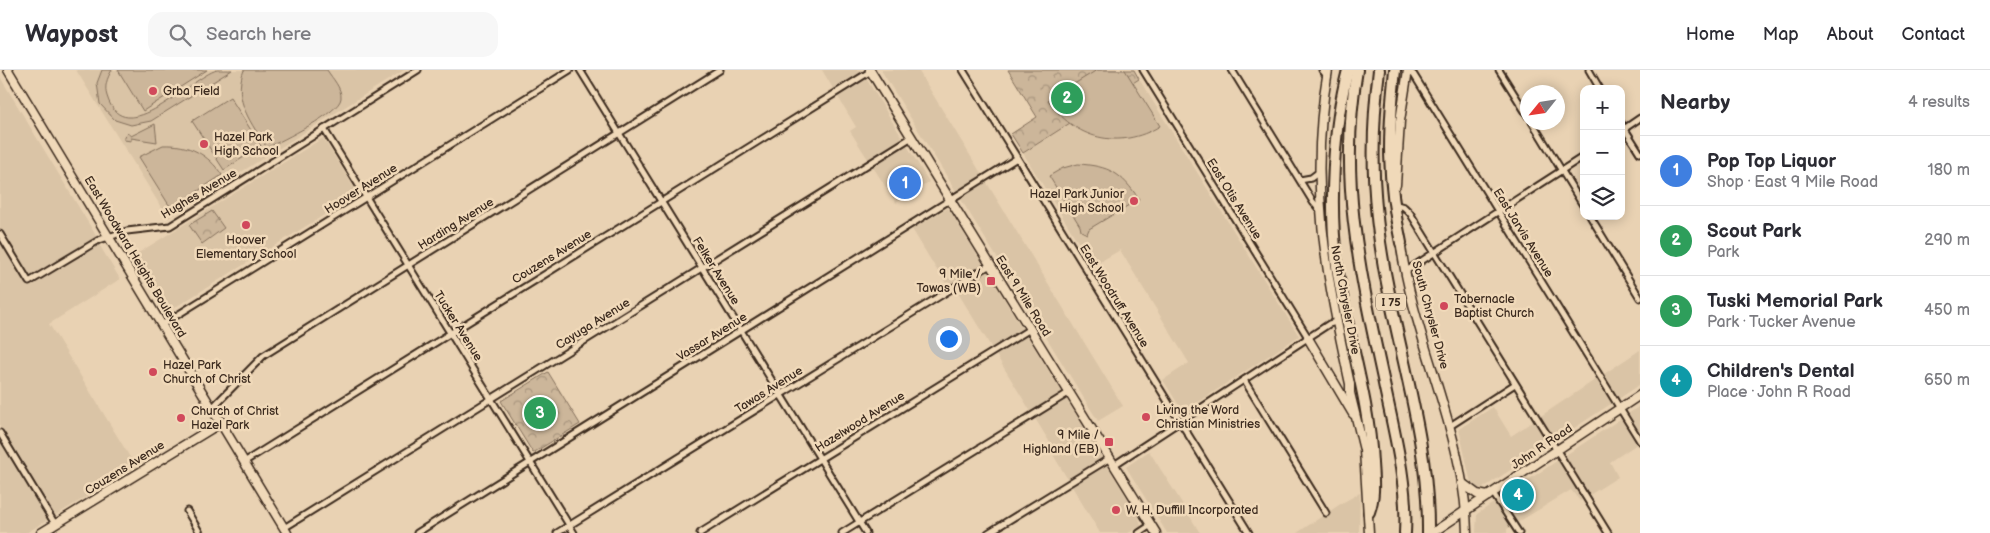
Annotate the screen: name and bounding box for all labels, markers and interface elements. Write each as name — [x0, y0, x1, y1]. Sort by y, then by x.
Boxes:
search box — [148, 12, 498, 57]
text: Waypost — [25, 20, 118, 49]
icon: search — [166, 21, 194, 49]
text: Search here — [206, 23, 311, 46]
text: Home — [1686, 24, 1735, 45]
text: Map — [1763, 24, 1799, 45]
text: About — [1827, 24, 1874, 45]
text: Contact — [1902, 24, 1965, 45]
pin: 2 — [1051, 79, 1083, 117]
place label: Grba Field — [163, 84, 220, 99]
marker: Grba Field — [147, 85, 159, 97]
north arrow — [1520, 85, 1565, 130]
map controls — [1580, 85, 1625, 220]
button: + — [1580, 85, 1625, 130]
text: Nearby — [1660, 90, 1730, 115]
text: 4 results — [1908, 93, 1970, 112]
place label: Hazel Park High School — [214, 130, 279, 159]
button: − — [1580, 130, 1625, 175]
marker: Hazel Park High School — [198, 138, 210, 150]
text: Pop Top Liquor — [1707, 150, 1836, 173]
street label: East Otis Avenue — [1203, 156, 1265, 242]
street label: Hoover Avenue — [322, 161, 400, 217]
text: 1 — [1673, 161, 1679, 180]
text: 180 m — [1928, 161, 1970, 180]
pin: 1 — [889, 164, 921, 202]
street label: Hughes Avenue — [158, 166, 240, 222]
street label: East Woodward Heights Boulevard — [81, 173, 189, 341]
text: Shop · East 9 Mile Road — [1707, 173, 1878, 192]
button: layers — [1580, 175, 1625, 220]
street label: East Jarvis Avenue — [1490, 186, 1556, 280]
place label: Hazel Park Junior High School — [1030, 187, 1125, 216]
street label: Harding Avenue — [415, 195, 497, 253]
marker: Hazel Park Junior High School — [1128, 195, 1140, 207]
marker: Hoover Elementary School — [240, 219, 252, 231]
text: Scout Park — [1707, 220, 1801, 243]
street label: Couzens Avenue — [510, 227, 594, 287]
text: 2 — [1671, 231, 1681, 250]
text: 290 m — [1924, 231, 1970, 250]
place label: Hoover Elementary School — [196, 233, 296, 262]
street label: Felker Avenue — [689, 234, 743, 308]
street label: East Woodruff Avenue — [1076, 242, 1152, 350]
text: Park — [1707, 243, 1739, 262]
street label: North Chrysler Drive — [1327, 244, 1363, 356]
street label: East 9 Mile Road — [992, 253, 1054, 339]
street label: South Chrysler Drive — [1408, 259, 1452, 371]
place label: 9 Mile / Tawas (WB) — [916, 267, 981, 296]
marker: 9 Mile / Tawas (WB) — [985, 275, 997, 287]
street label: Tucker Avenue — [430, 288, 486, 364]
text: Tuski Memorial Park — [1707, 290, 1883, 313]
place label: Tabernacle Baptist Church — [1454, 292, 1534, 321]
road number: I 75 — [1376, 293, 1406, 310]
street label: Cayuga Avenue — [553, 295, 633, 353]
marker: Tabernacle Baptist Church — [1438, 300, 1450, 312]
text: 3 — [1671, 301, 1681, 320]
text: 450 m — [1924, 301, 1970, 320]
street label: Vassar Avenue — [674, 309, 750, 365]
text: Park · Tucker Avenue — [1707, 313, 1856, 332]
your location — [936, 326, 962, 352]
place label: Hazel Park Church of Christ — [163, 358, 251, 387]
text: Children's Dental — [1707, 360, 1855, 383]
street label: Tawas Avenue — [732, 363, 806, 417]
marker: Hazel Park Church of Christ — [147, 366, 159, 378]
text: 4 — [1671, 371, 1681, 390]
text: 650 m — [1924, 371, 1970, 390]
text: Place · John R Road — [1707, 383, 1851, 402]
street label: Hazelwood Avenue — [812, 388, 908, 456]
pin: 3 — [524, 394, 556, 432]
place label: Living the Word Christian Ministries — [1156, 403, 1260, 432]
place label: Church of Christ Hazel Park — [191, 404, 279, 433]
marker: Living the Word Christian Ministries — [1140, 411, 1152, 423]
marker: Church of Christ Hazel Park — [175, 412, 187, 424]
street label: John R Road — [1509, 421, 1575, 473]
place label: 9 Mile / Highland (EB) — [1023, 428, 1099, 457]
marker: 9 Mile / Highland (EB) — [1103, 436, 1115, 448]
street label: Couzens Avenue — [83, 438, 167, 498]
pin: 4 — [1502, 476, 1534, 514]
place label: W. H. Duffill Incorporated — [1126, 503, 1258, 518]
marker: W. H. Duffill Incorporated — [1110, 504, 1122, 516]

